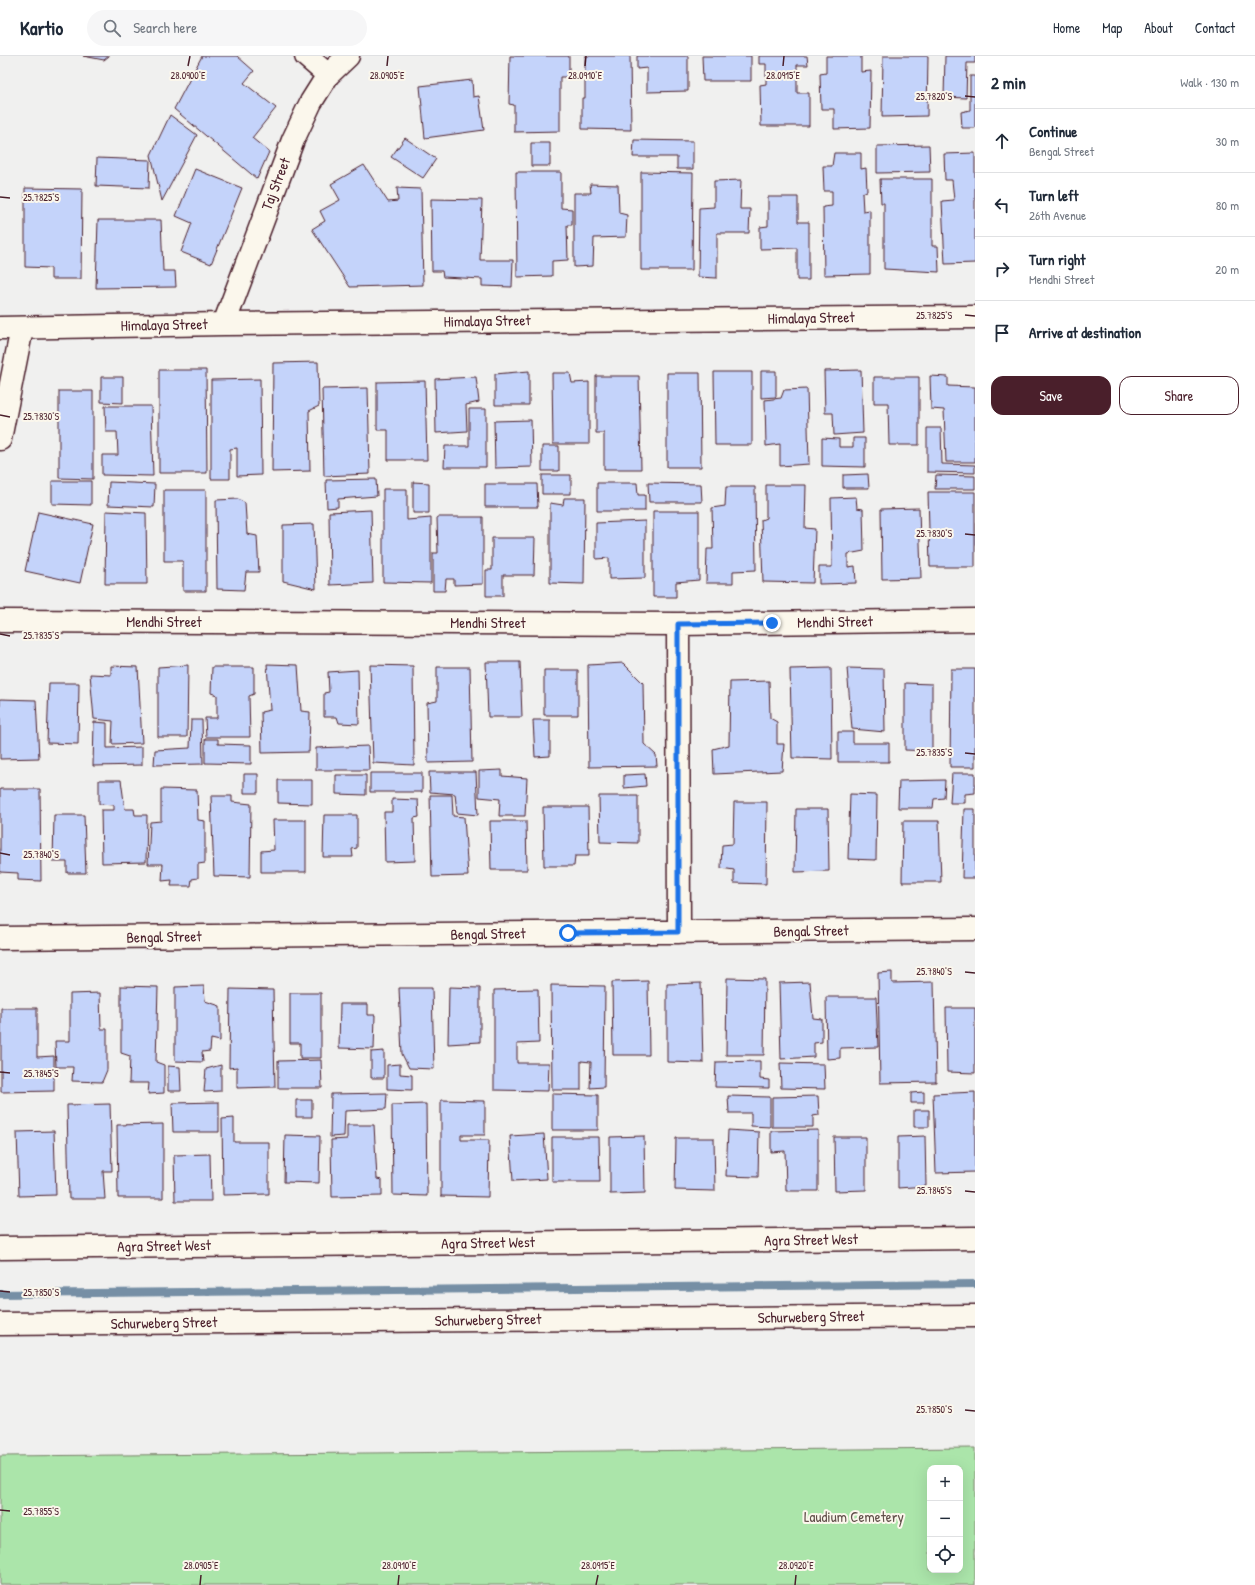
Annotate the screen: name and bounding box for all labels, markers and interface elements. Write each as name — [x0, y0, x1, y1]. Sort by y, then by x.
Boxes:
search box — [87, 10, 367, 46]
text: Kartio — [20, 15, 63, 41]
icon: search — [101, 17, 123, 39]
text: Search here — [133, 17, 197, 38]
text: Home — [1053, 18, 1080, 37]
text: Map — [1102, 18, 1122, 37]
text: About — [1144, 18, 1173, 37]
text: Contact — [1195, 18, 1235, 37]
text: 28.0900°E — [171, 69, 206, 82]
text: 28.0905°E — [370, 69, 405, 82]
text: 28.0910°E — [568, 69, 603, 82]
text: 28.0915°E — [766, 69, 801, 82]
text: 2 min — [991, 71, 1026, 94]
text: Walk · 130 m — [1180, 73, 1239, 91]
text: 25.7820°S — [916, 90, 953, 103]
text: Continue — [1029, 121, 1077, 142]
icon: ahead — [991, 130, 1013, 152]
text: 30 m — [1216, 132, 1239, 150]
text: Bengal Street — [1029, 142, 1094, 160]
street label: Taj Street — [256, 154, 295, 213]
text: Turn left — [1029, 185, 1079, 206]
text: 25.7825°S — [23, 191, 59, 204]
icon: left — [991, 194, 1013, 216]
text: 80 m — [1216, 196, 1239, 214]
text: 26th Avenue — [1029, 206, 1086, 224]
text: Turn right — [1029, 249, 1085, 270]
icon: right — [991, 258, 1013, 280]
text: 20 m — [1215, 260, 1239, 278]
text: Mendhi Street — [1029, 270, 1094, 288]
street label: Himalaya Street — [767, 306, 855, 329]
street label: Himalaya Street — [443, 309, 531, 332]
text: 25.7825°S — [916, 309, 952, 322]
street label: Himalaya Street — [120, 313, 208, 336]
icon: arrive — [991, 322, 1013, 344]
text: Arrive at destination — [1029, 322, 1141, 343]
button: Save — [991, 376, 1111, 415]
button: Share — [1119, 376, 1239, 415]
text: 25.7830°S — [23, 410, 60, 423]
text: 25.7830°S — [916, 527, 953, 540]
street label: Mendhi Street — [797, 610, 874, 633]
street label: Mendhi Street — [126, 611, 203, 632]
street label: Mendhi Street — [450, 612, 527, 633]
route end — [763, 614, 781, 632]
text: 25.7835°S — [23, 629, 59, 642]
text: 25.7835°S — [916, 746, 952, 759]
text: 25.7840°S — [23, 848, 59, 861]
street label: Bengal Street — [773, 919, 850, 942]
street label: Bengal Street — [450, 922, 527, 945]
route start — [559, 924, 577, 942]
street label: Bengal Street — [126, 925, 203, 948]
text: 25.7840°S — [916, 965, 952, 978]
text: 25.7845°S — [23, 1067, 59, 1080]
text: 25.7845°S — [916, 1184, 952, 1197]
street label: Agra Street West — [764, 1228, 859, 1251]
street label: Agra Street West — [441, 1231, 536, 1254]
street label: Agra Street West — [117, 1234, 212, 1257]
text: 25.7850°S — [23, 1286, 59, 1299]
street label: Schurweberg Street — [757, 1305, 865, 1328]
street label: Schurweberg Street — [434, 1308, 542, 1331]
street label: Schurweberg Street — [110, 1311, 218, 1334]
text: 25.7850°S — [916, 1403, 952, 1416]
map controls — [927, 1465, 963, 1573]
button: + — [927, 1465, 963, 1501]
button: − — [927, 1501, 963, 1537]
text: 25.7855°S — [23, 1505, 59, 1518]
park label: Laudium Cemetery — [804, 1506, 904, 1527]
button: locate — [927, 1537, 963, 1573]
text: 28.0905°E — [184, 1559, 219, 1572]
text: 28.0910°E — [382, 1559, 417, 1572]
text: 28.0915°E — [581, 1559, 616, 1572]
text: 28.0920°E — [778, 1559, 814, 1572]

